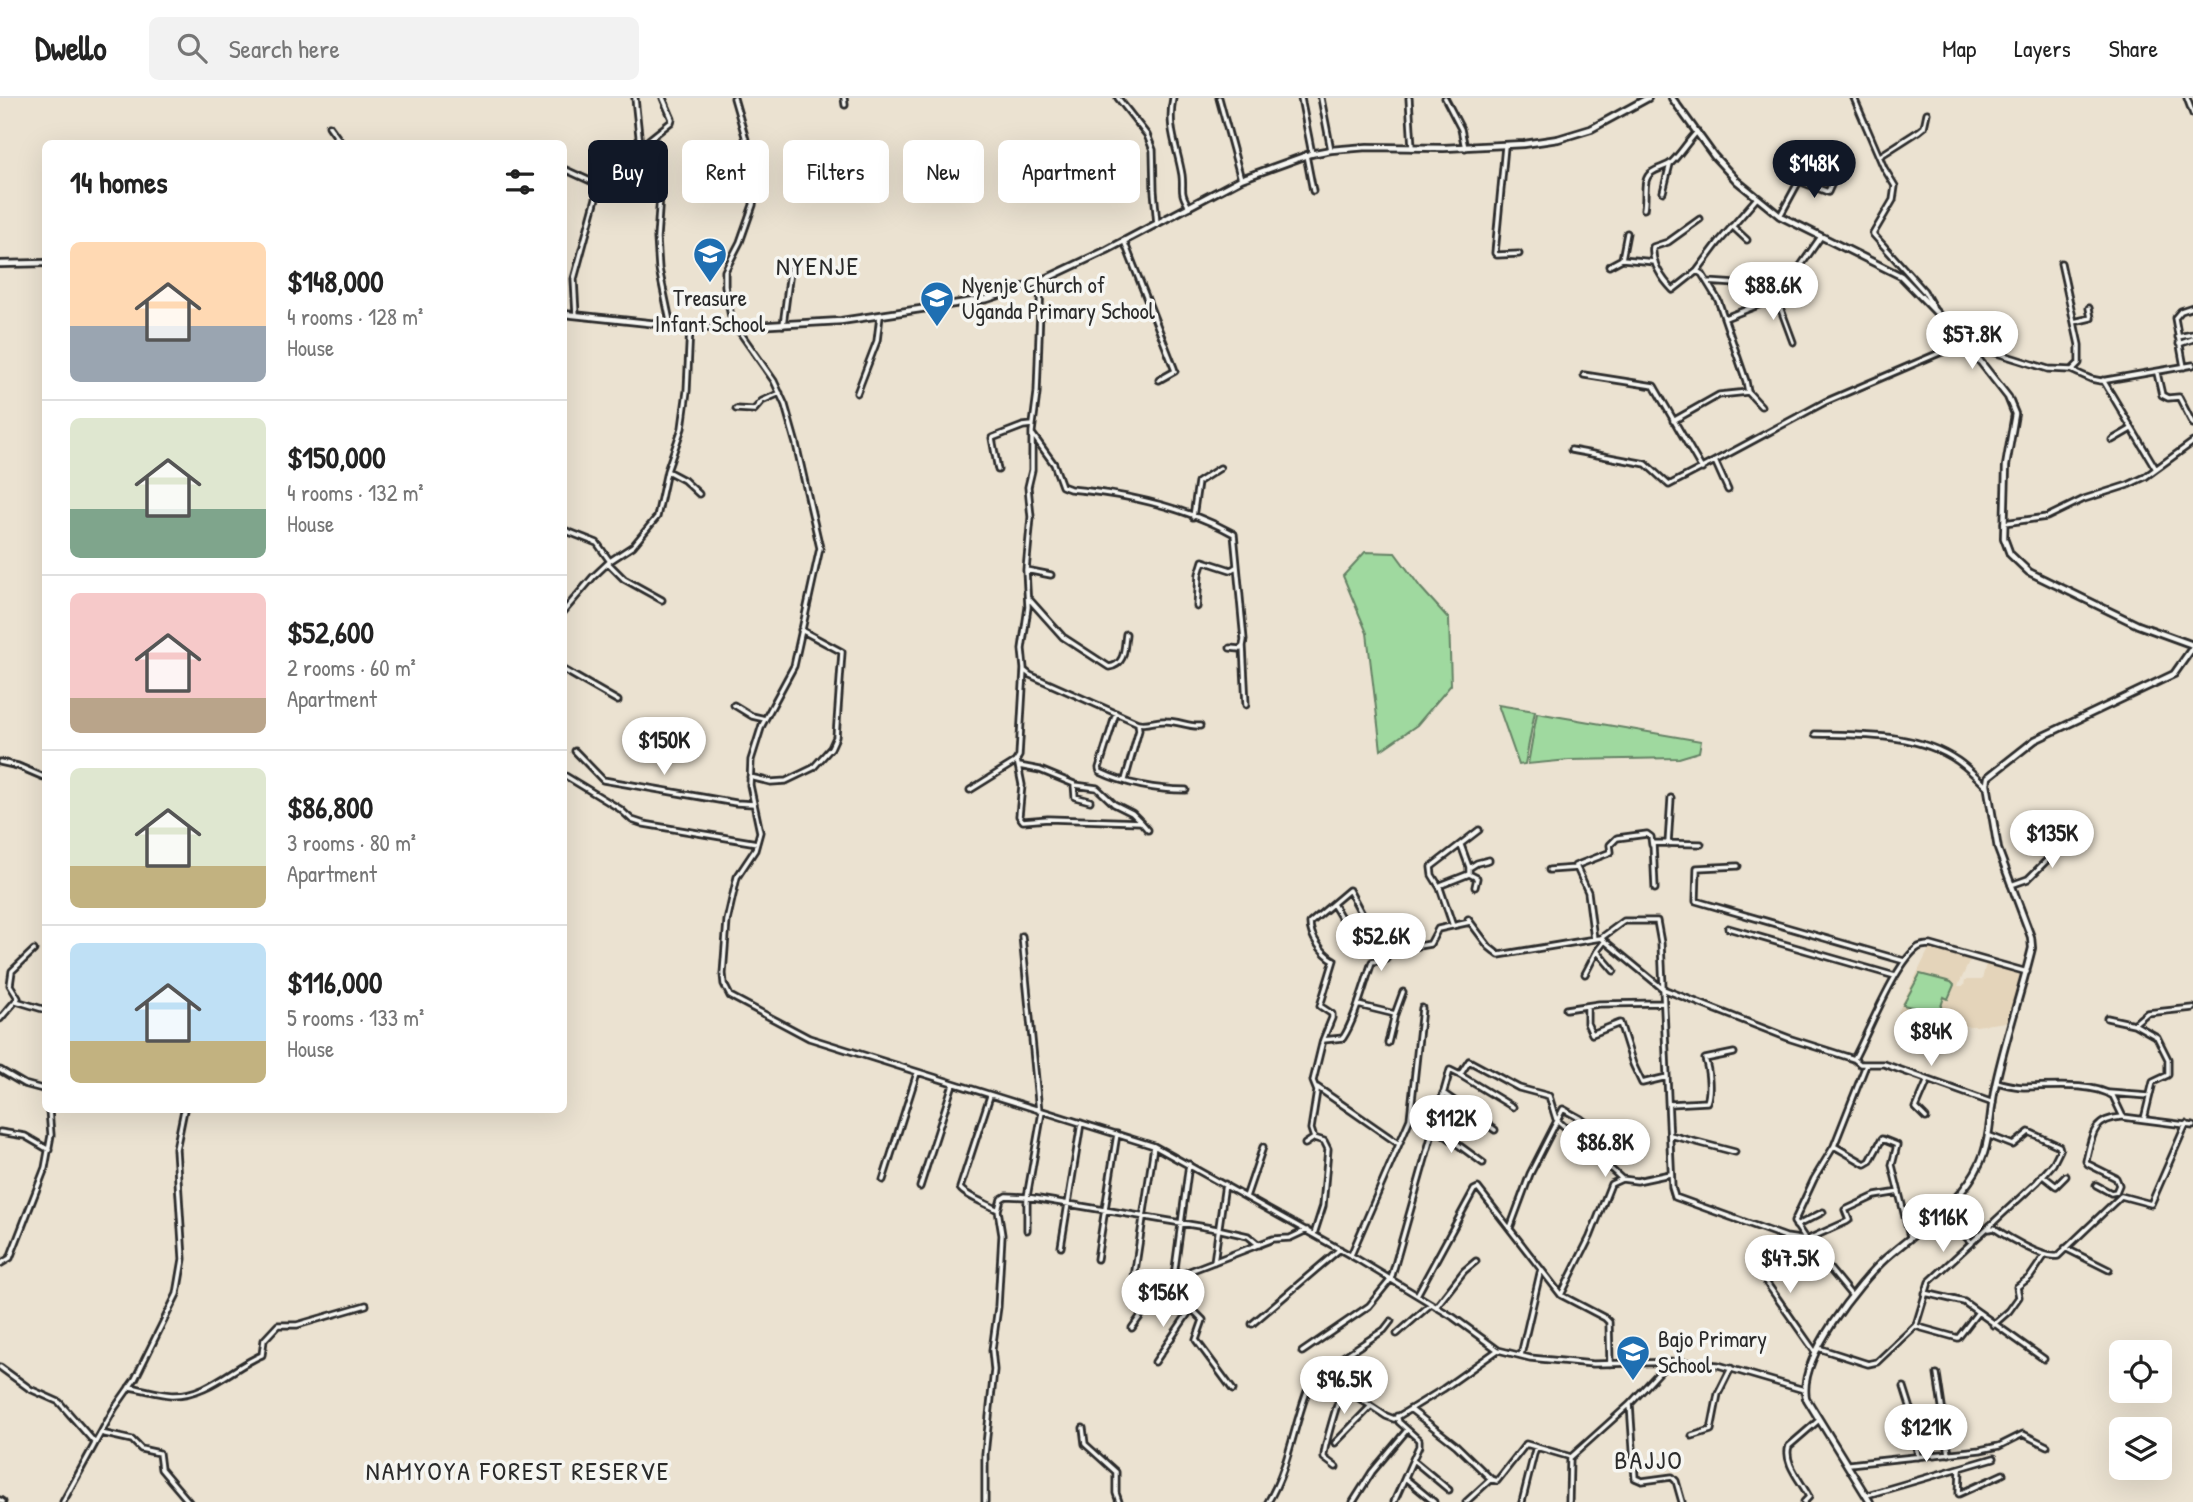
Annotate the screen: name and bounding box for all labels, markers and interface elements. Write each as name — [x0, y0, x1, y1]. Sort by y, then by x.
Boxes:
search box — [149, 17, 639, 80]
text: Dwello — [35, 26, 107, 70]
icon: search — [173, 29, 211, 67]
text: Search here — [229, 31, 340, 66]
text: Map — [1942, 32, 1976, 64]
text: Layers — [2014, 32, 2071, 64]
text: Share — [2109, 32, 2158, 64]
chip: Buy — [588, 140, 668, 203]
chip: Rent — [682, 140, 769, 203]
chip: Filters — [783, 140, 889, 203]
chip: New — [903, 140, 984, 203]
chip: Apartment — [998, 140, 1140, 203]
pin: $148K — [1765, 140, 1863, 200]
text: $148K — [1789, 147, 1839, 178]
text: 14 homes — [70, 162, 168, 202]
icon: filters — [501, 163, 539, 201]
school or university icon: Treasure Infant School — [691, 235, 729, 284]
district label: NYENJE — [776, 248, 860, 283]
text: $148,000 — [287, 261, 384, 301]
pin: $88.6K — [1716, 262, 1830, 322]
place label: Nyenje Church of Uganda Primary School — [962, 269, 1156, 326]
text: $88.6K — [1744, 269, 1802, 300]
icon: home — [126, 270, 210, 354]
school or university icon: Nyenje Church of Uganda Primary School — [918, 279, 956, 328]
place label: Treasure Infant School — [655, 282, 766, 339]
text: 4 rooms · 128 m² — [287, 301, 423, 332]
pin: $57.8K — [1915, 312, 2029, 371]
text: $57.8K — [1942, 318, 2002, 349]
text: House — [287, 332, 334, 363]
text: $150,000 — [287, 437, 386, 477]
icon: home — [126, 446, 210, 530]
text: 4 rooms · 132 m² — [287, 477, 424, 508]
text: House — [287, 508, 334, 539]
text: $52,600 — [287, 612, 374, 652]
icon: home — [126, 621, 210, 705]
text: 2 rooms · 60 m² — [287, 652, 416, 683]
text: Apartment — [287, 683, 377, 714]
pin: $150K — [615, 718, 713, 777]
text: $150K — [638, 724, 690, 755]
text: $86,800 — [287, 787, 373, 827]
icon: home — [126, 796, 210, 880]
pin: $135K — [2003, 810, 2101, 870]
text: $135K — [2026, 817, 2078, 848]
text: 3 rooms · 80 m² — [287, 827, 416, 858]
text: Apartment — [287, 858, 377, 889]
pin: $52.6K — [1324, 914, 1438, 973]
text: $52.6K — [1352, 920, 1410, 951]
text: $116,000 — [287, 962, 382, 1002]
icon: home — [126, 971, 210, 1055]
text: 5 rooms · 133 m² — [287, 1002, 424, 1033]
pin: $84K — [1890, 1009, 1972, 1068]
text: $84K — [1910, 1015, 1952, 1046]
text: House — [287, 1033, 334, 1064]
pin: $112K — [1402, 1096, 1500, 1155]
text: $112K — [1425, 1102, 1477, 1133]
pin: $86.8K — [1548, 1119, 1662, 1179]
text: $86.8K — [1576, 1126, 1634, 1157]
pin: $116K — [1894, 1194, 1992, 1254]
text: $116K — [1918, 1201, 1968, 1232]
pin: $47.5K — [1733, 1236, 1847, 1295]
text: $47.5K — [1761, 1242, 1819, 1273]
pin: $156K — [1114, 1270, 1212, 1329]
text: $156K — [1138, 1276, 1188, 1307]
place label: Bajo Primary School — [1658, 1323, 1767, 1380]
school or university icon: Bajo Primary School — [1614, 1333, 1652, 1382]
map controls — [2109, 1340, 2172, 1480]
button: locate — [2109, 1340, 2172, 1403]
pin: $96.5K — [1287, 1356, 1401, 1416]
text: $96.5K — [1316, 1363, 1372, 1394]
pin: $121K — [1877, 1404, 1975, 1464]
text: $121K — [1900, 1411, 1952, 1442]
button: layers — [2109, 1417, 2172, 1480]
district label: BAJJO — [1614, 1442, 1684, 1477]
district label: NAMYOYA FOREST RESERVE — [366, 1453, 670, 1488]

